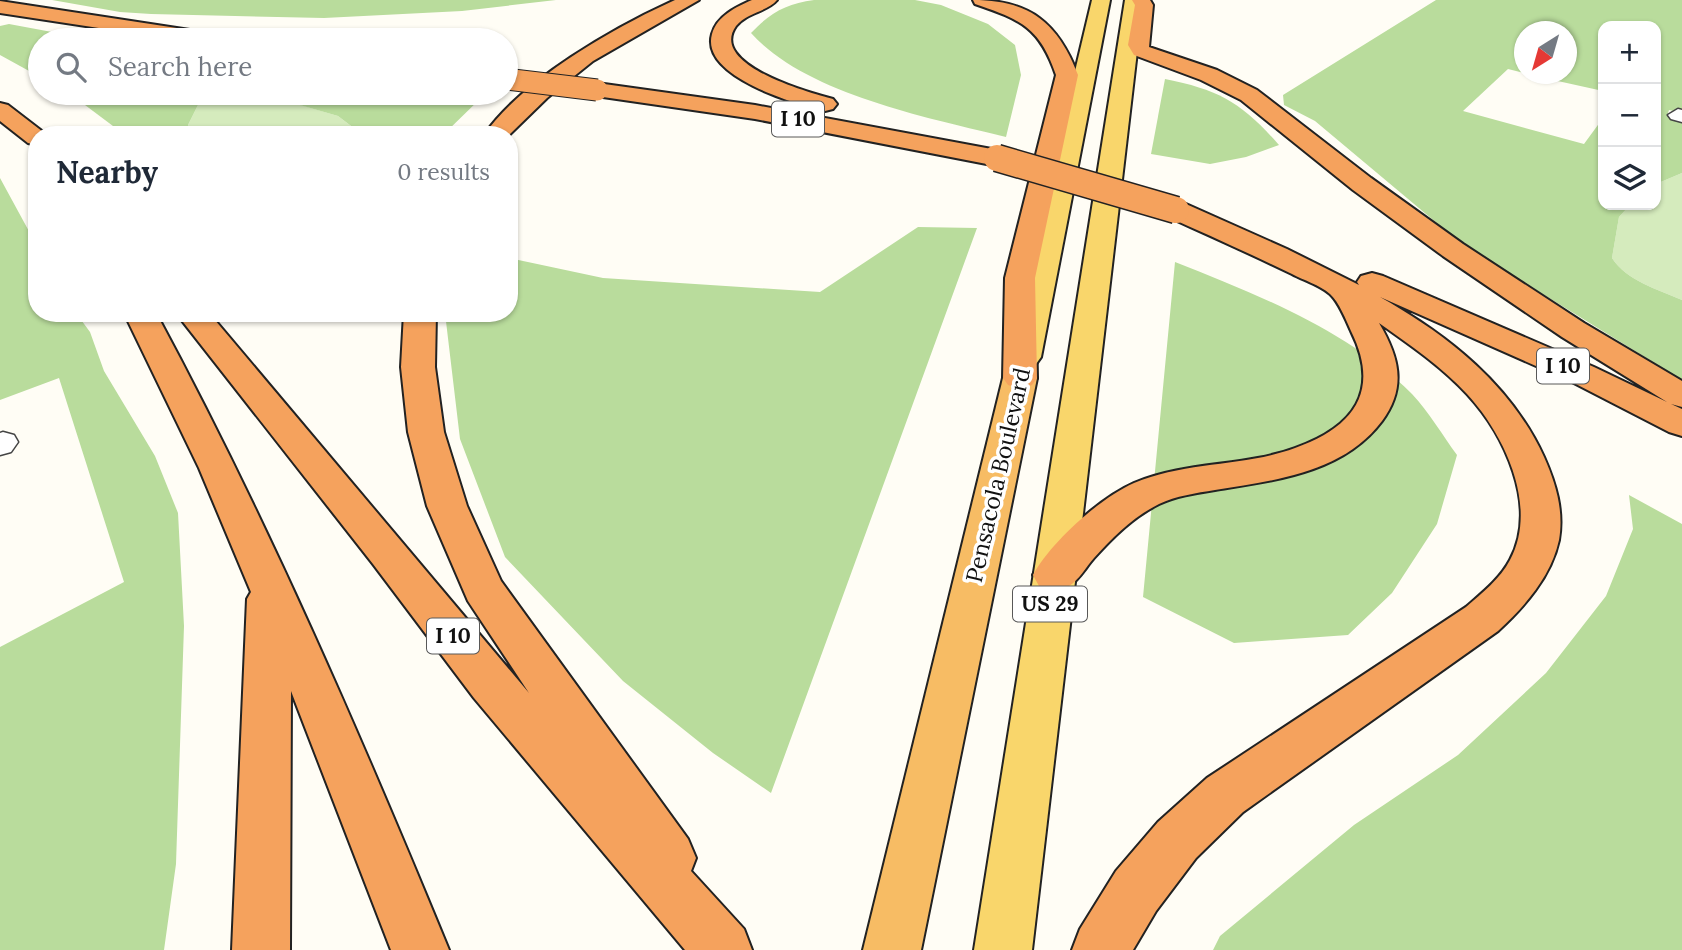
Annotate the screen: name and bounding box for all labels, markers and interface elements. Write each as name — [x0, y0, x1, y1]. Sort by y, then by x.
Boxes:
north arrow — [1514, 21, 1577, 84]
map controls — [1598, 21, 1661, 210]
button: + — [1598, 21, 1661, 84]
search box — [28, 28, 518, 105]
icon: search — [52, 48, 90, 86]
text: Search here — [108, 50, 252, 83]
button: − — [1598, 84, 1661, 147]
road number: I 10 — [772, 102, 824, 136]
button: layers — [1598, 147, 1661, 210]
text: Nearby — [56, 153, 158, 191]
text: 0 results — [397, 157, 490, 186]
road number: I 10 — [1537, 348, 1589, 384]
street label: Pensacola Boulevard — [959, 365, 1036, 585]
road number: US 29 — [1013, 586, 1087, 622]
road number: I 10 — [427, 618, 479, 654]

